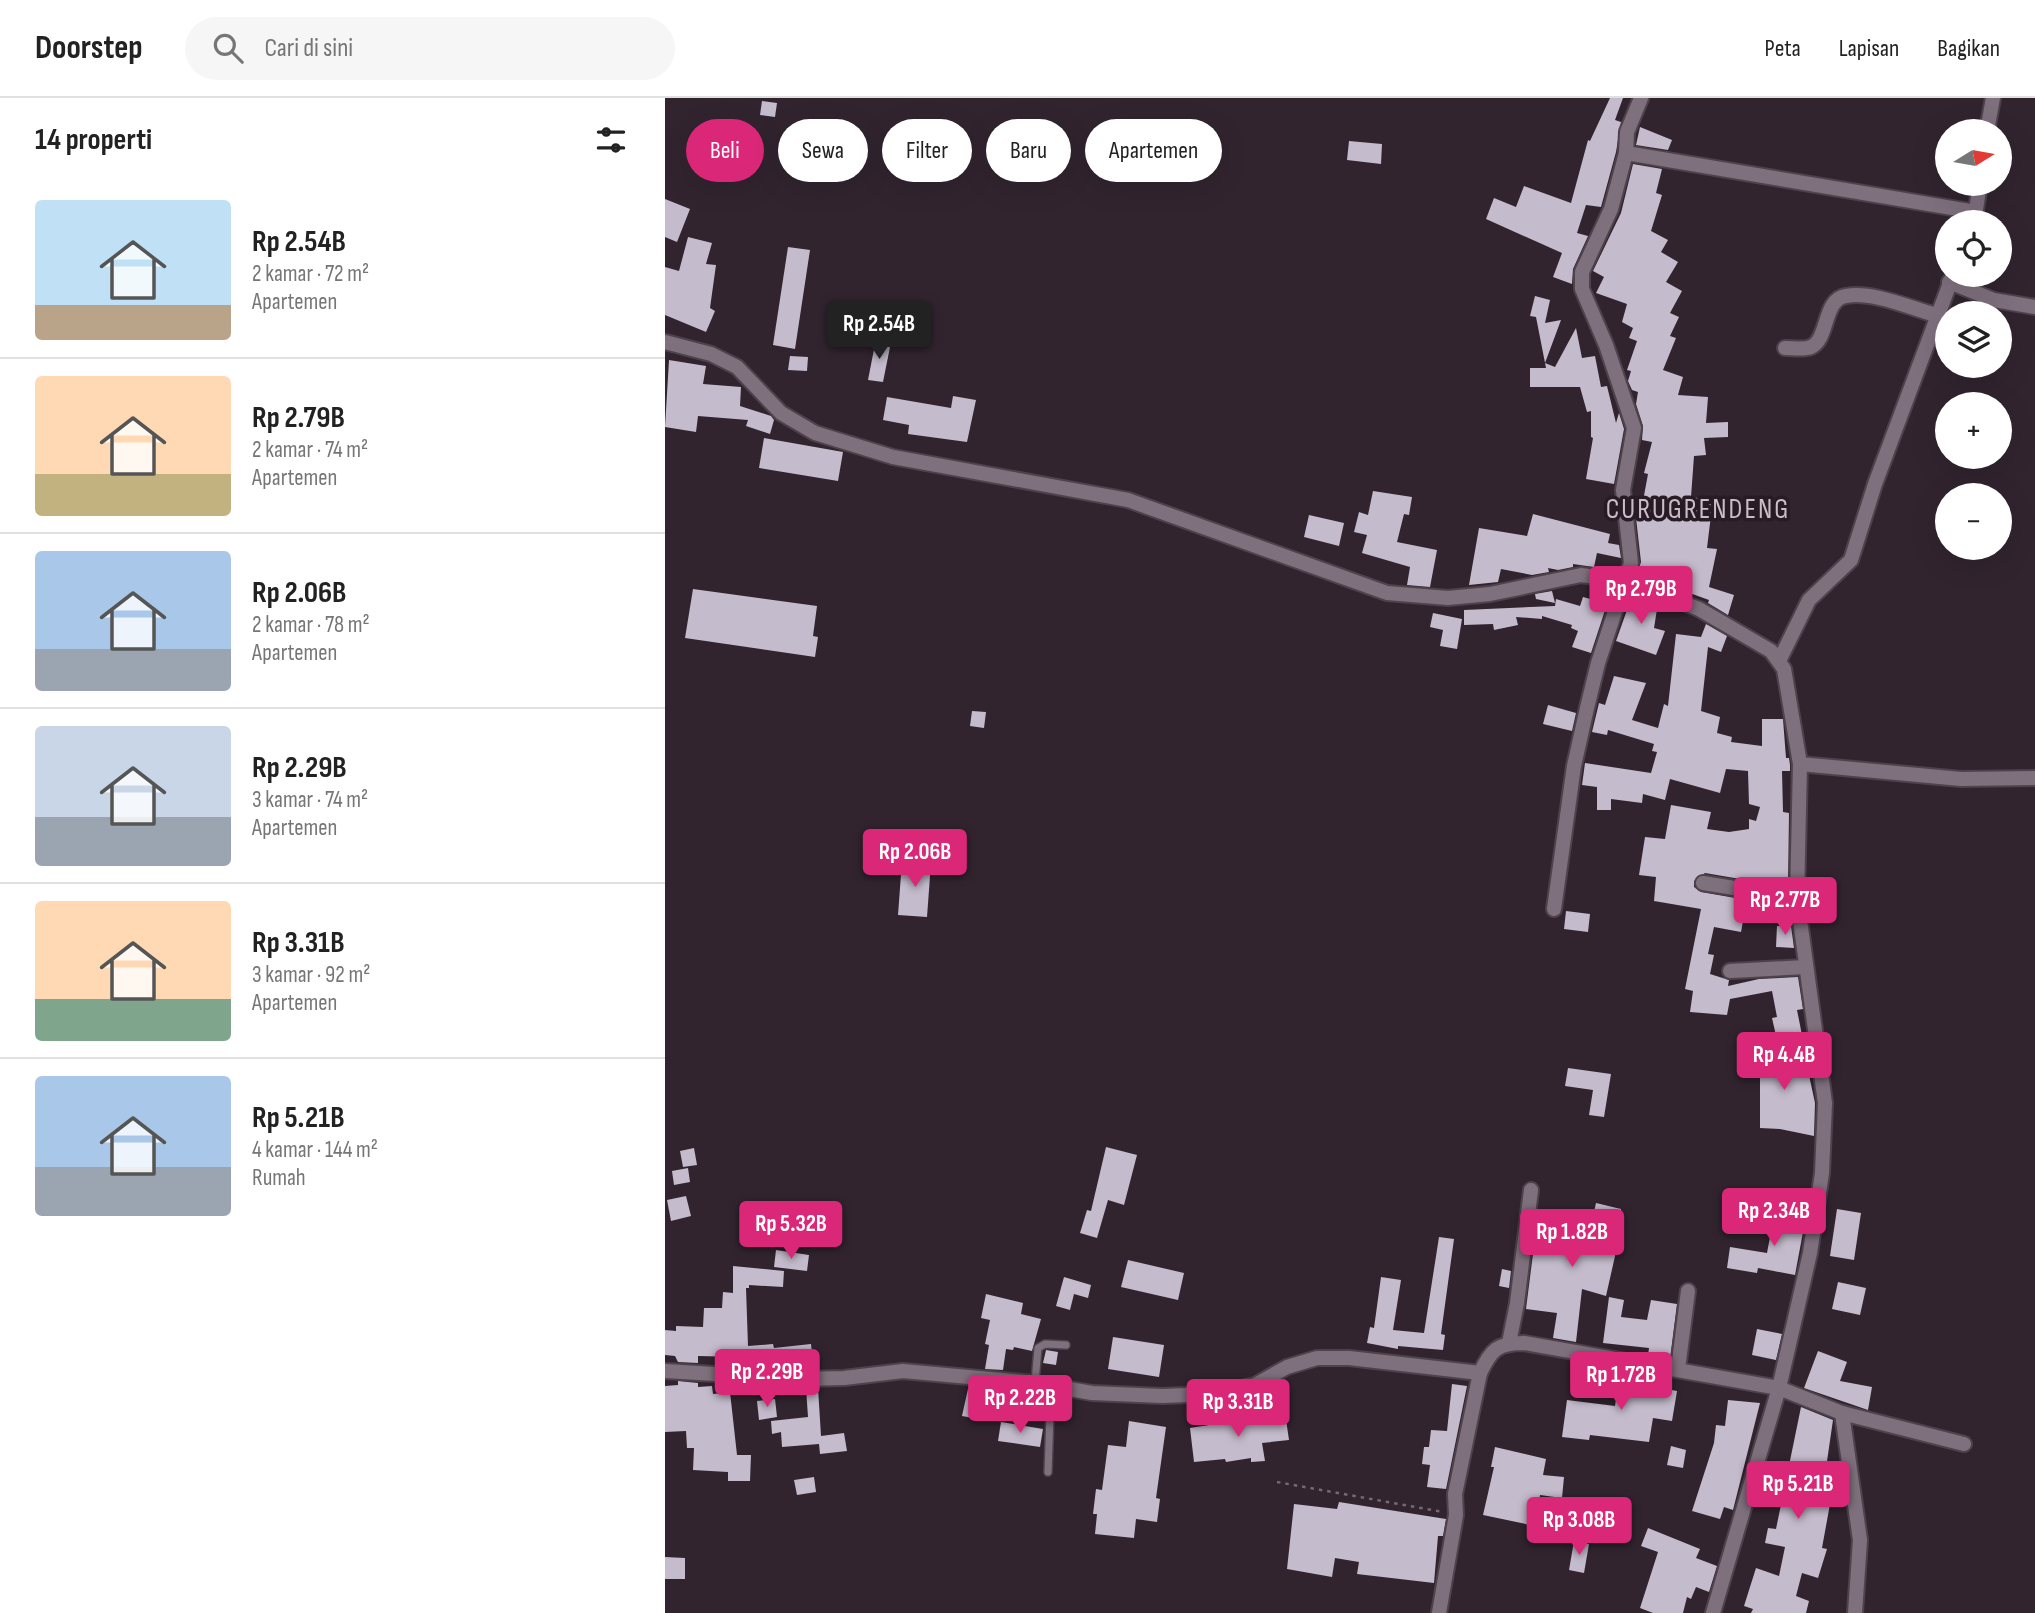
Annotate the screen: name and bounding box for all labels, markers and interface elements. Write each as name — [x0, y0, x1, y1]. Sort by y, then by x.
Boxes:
search box — [185, 17, 675, 80]
text: Doorstep — [35, 28, 143, 68]
icon: search — [209, 29, 247, 67]
text: Cari di sini — [265, 33, 353, 64]
text: Peta — [1765, 34, 1801, 63]
text: Lapisan — [1839, 34, 1899, 63]
text: Bagikan — [1937, 34, 2000, 63]
chip: Beli — [686, 119, 764, 182]
chip: Sewa — [778, 119, 868, 182]
chip: Filter — [882, 119, 972, 182]
chip: Baru — [986, 119, 1071, 182]
chip: Apartemen — [1085, 119, 1222, 182]
north arrow — [1935, 119, 2013, 196]
map controls — [1935, 119, 2012, 560]
icon: filters — [592, 121, 630, 159]
text: 14 properti — [35, 122, 152, 158]
button: locate — [1935, 210, 2012, 287]
text: Rp 2.54B — [252, 224, 346, 260]
icon: home — [91, 228, 175, 312]
text: 2 kamar · 72 m² — [252, 260, 369, 288]
text: Apartemen — [252, 288, 337, 316]
button: layers — [1935, 301, 2012, 378]
pin: Rp 2.54B — [807, 302, 951, 361]
text: Rp 2.54B — [843, 310, 915, 338]
button: + — [1935, 392, 2012, 469]
text: Rp 2.79B — [252, 400, 345, 436]
icon: home — [91, 404, 175, 488]
text: 2 kamar · 74 m² — [252, 436, 368, 464]
text: Apartemen — [252, 464, 337, 492]
button: − — [1935, 483, 2012, 560]
district label: CURUGRENDENG — [1606, 493, 1790, 526]
pin: Rp 2.79B — [1569, 566, 1713, 626]
text: Rp 2.06B — [252, 575, 346, 611]
text: Rp 2.79B — [1605, 575, 1677, 603]
icon: home — [91, 579, 175, 663]
text: 2 kamar · 78 m² — [252, 611, 370, 639]
text: Apartemen — [252, 639, 337, 667]
text: Rp 2.29B — [252, 750, 347, 786]
icon: home — [91, 754, 175, 838]
text: 3 kamar · 74 m² — [252, 786, 368, 814]
text: Apartemen — [252, 814, 337, 842]
pin: Rp 2.06B — [843, 830, 987, 889]
text: Rp 2.06B — [879, 838, 951, 866]
pin: Rp 2.77B — [1713, 878, 1857, 937]
text: Rp 2.77B — [1750, 886, 1820, 914]
text: Rp 3.31B — [252, 925, 344, 961]
icon: home — [91, 929, 175, 1013]
text: 3 kamar · 92 m² — [252, 961, 370, 989]
text: Apartemen — [252, 989, 337, 1017]
pin: Rp 4.4B — [1719, 1032, 1849, 1092]
text: Rp 4.4B — [1753, 1041, 1815, 1069]
text: Rp 5.21B — [252, 1100, 345, 1136]
icon: home — [91, 1104, 175, 1188]
text: 4 kamar · 144 m² — [252, 1136, 378, 1164]
text: Rumah — [252, 1164, 306, 1192]
pin: Rp 2.34B — [1702, 1188, 1846, 1248]
text: Rp 2.34B — [1738, 1197, 1810, 1225]
pin: Rp 5.32B — [719, 1202, 863, 1261]
text: Rp 5.32B — [755, 1210, 827, 1238]
pin: Rp 1.82B — [1500, 1210, 1644, 1269]
text: Rp 1.82B — [1536, 1218, 1608, 1246]
pin: Rp 2.29B — [695, 1350, 839, 1409]
pin: Rp 1.72B — [1549, 1352, 1693, 1412]
text: Rp 2.29B — [731, 1358, 803, 1386]
text: Rp 1.72B — [1586, 1361, 1656, 1389]
pin: Rp 2.22B — [948, 1376, 1092, 1435]
pin: Rp 3.31B — [1166, 1380, 1310, 1439]
text: Rp 2.22B — [984, 1384, 1056, 1412]
text: Rp 3.31B — [1203, 1388, 1273, 1416]
pin: Rp 5.21B — [1726, 1462, 1870, 1521]
text: Rp 5.21B — [1763, 1470, 1833, 1498]
pin: Rp 3.08B — [1507, 1498, 1651, 1557]
text: Rp 3.08B — [1543, 1506, 1615, 1534]

